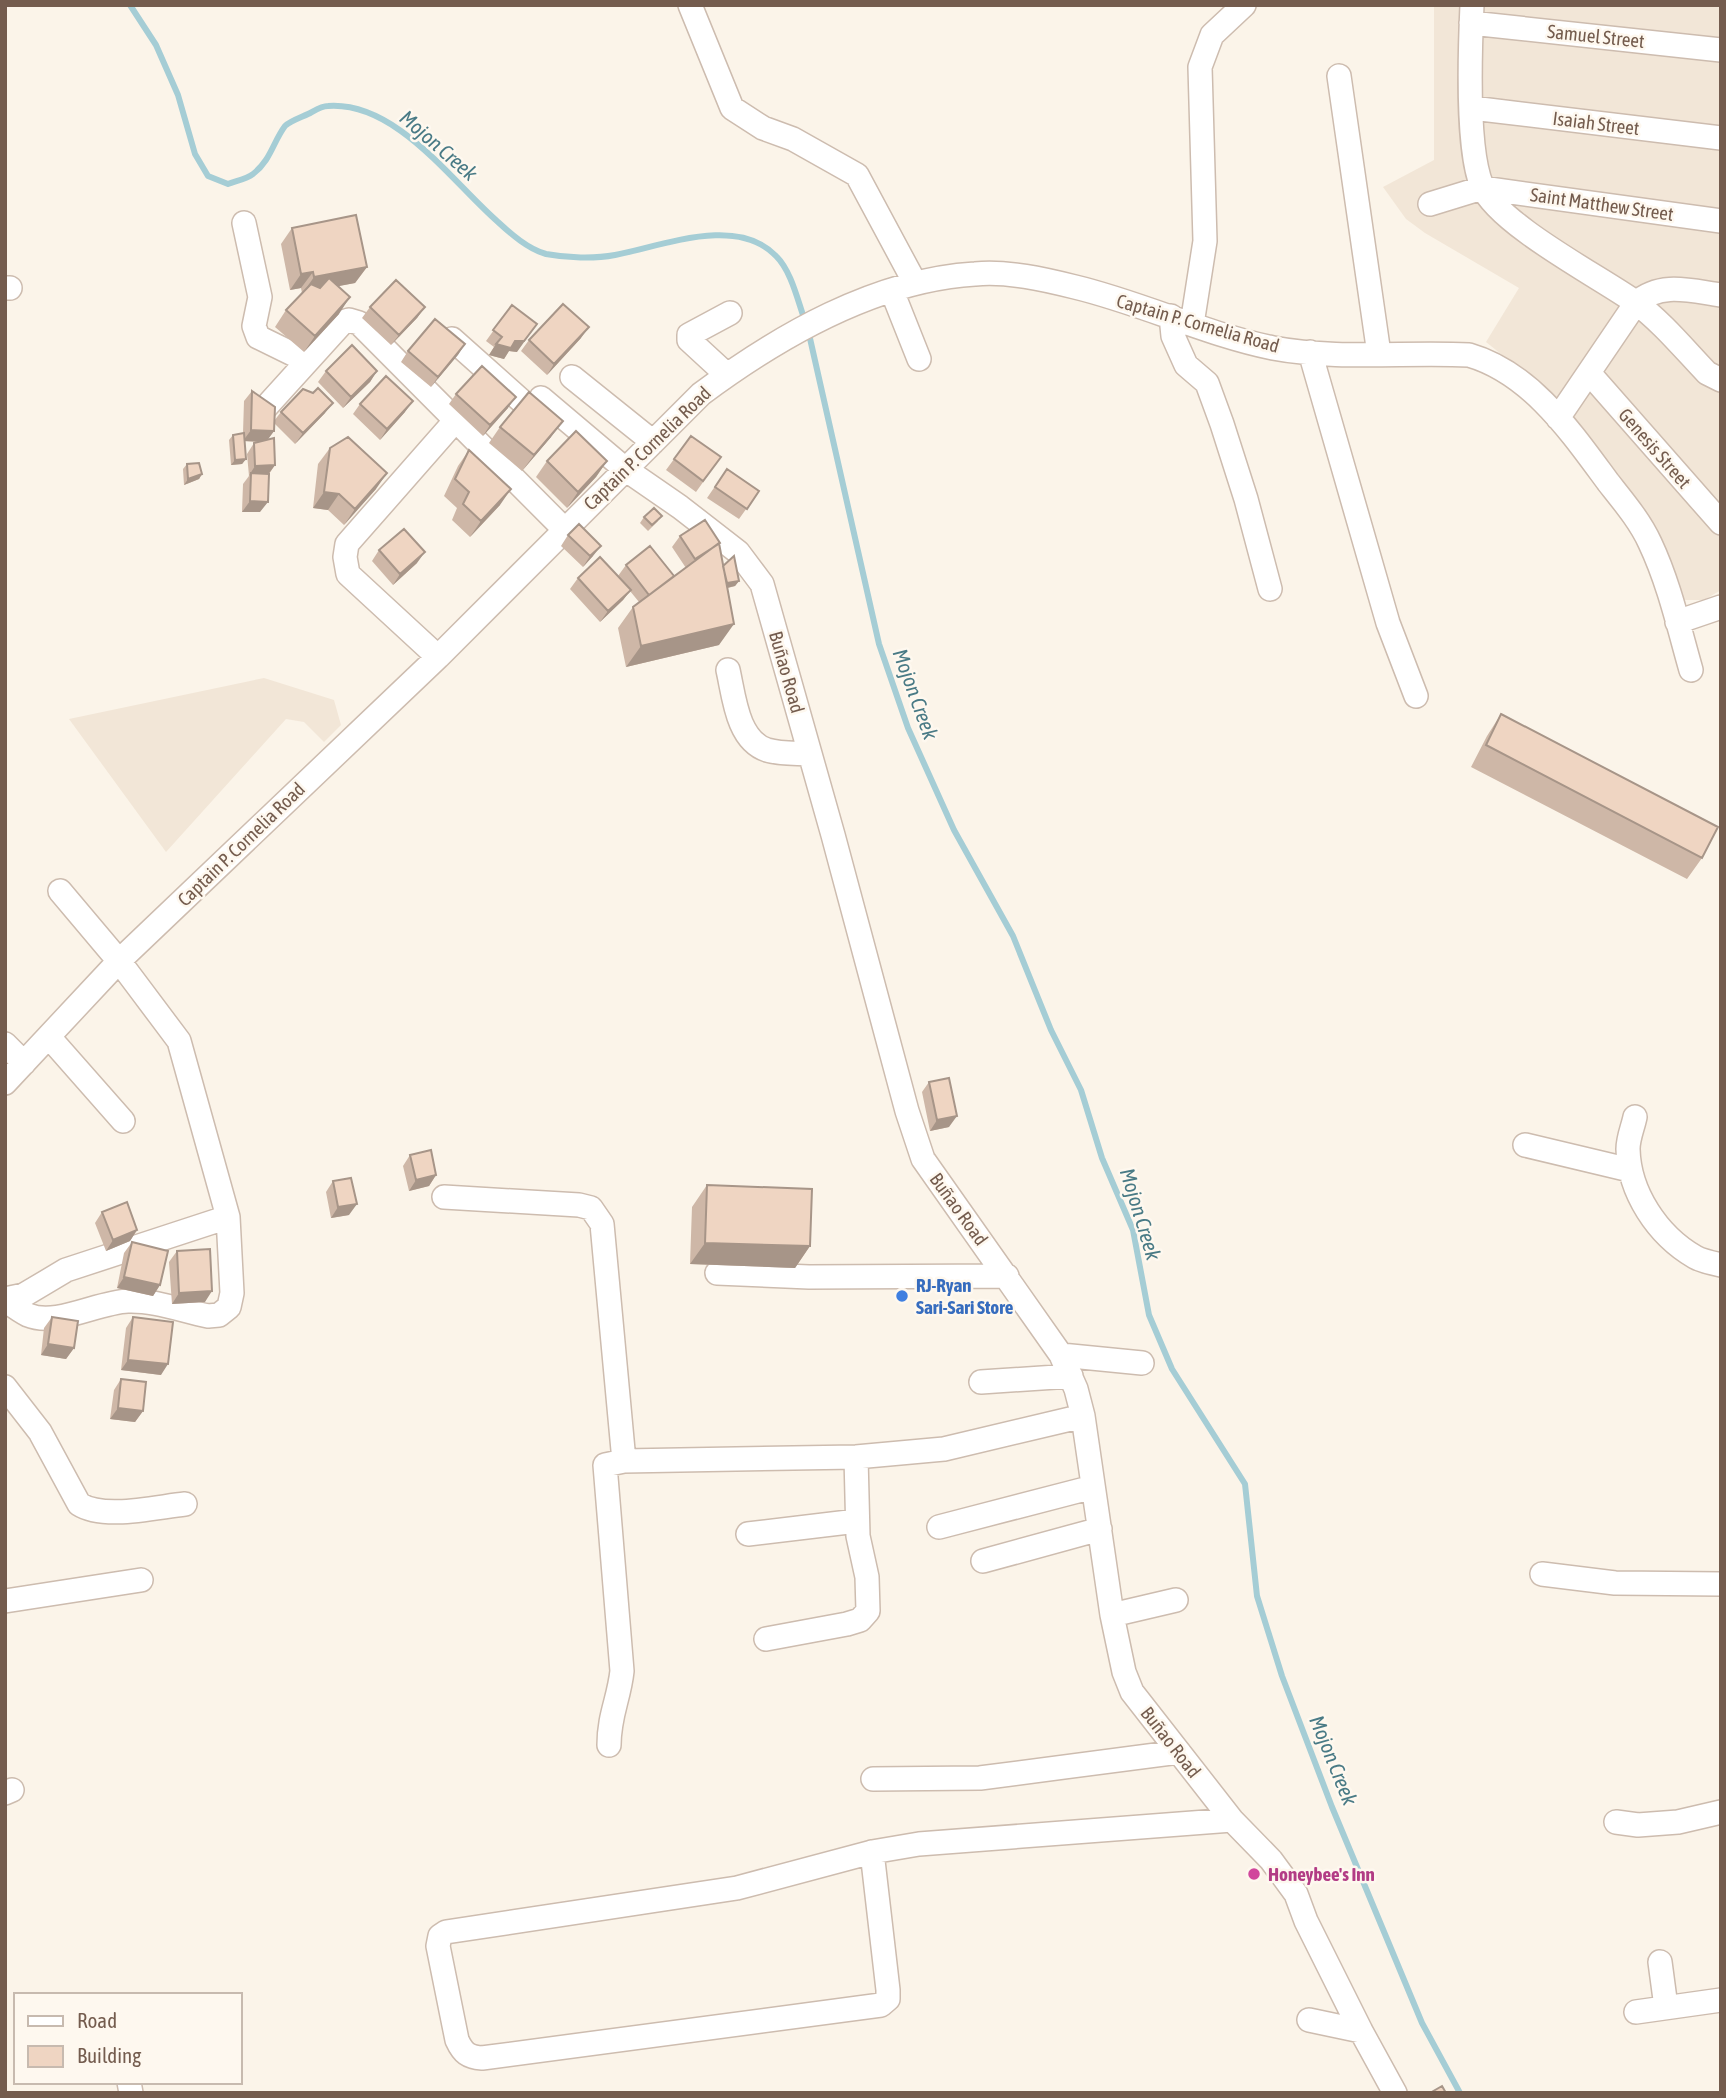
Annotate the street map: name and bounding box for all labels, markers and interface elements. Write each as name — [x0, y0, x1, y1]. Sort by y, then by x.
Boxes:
street label: Samuel Street — [1546, 20, 1646, 52]
water label: Mojon Creek — [395, 105, 483, 186]
street label: Isaiah Street — [1551, 107, 1641, 139]
street label: Saint Matthew Street — [1529, 183, 1675, 225]
street label: Captain P. Cornelia Road — [1114, 289, 1282, 357]
street label: Captain P. Cornelia Road — [579, 382, 715, 514]
street label: Genesis Street — [1614, 404, 1696, 492]
street label: Buñao Road — [765, 629, 809, 715]
water label: Mojon Creek — [889, 645, 944, 743]
street label: Captain P. Cornelia Road — [173, 778, 309, 910]
water label: Mojon Creek — [1116, 1165, 1167, 1263]
street label: Buñao Road — [925, 1169, 993, 1249]
place label: RJ-Ryan Sari-Sari Store — [916, 1274, 1014, 1318]
marker: RJ-Ryan Sari-Sari Store — [894, 1288, 910, 1304]
street label: Buñao Road — [1136, 1702, 1206, 1782]
water label: Mojon Creek — [1305, 1712, 1363, 1809]
place label: Honeybee's Inn — [1268, 1863, 1375, 1885]
marker: Honeybee's Inn — [1246, 1866, 1262, 1882]
legend — [14, 1993, 242, 2084]
text: Road — [77, 2008, 117, 2032]
text: Building — [77, 2043, 141, 2067]

